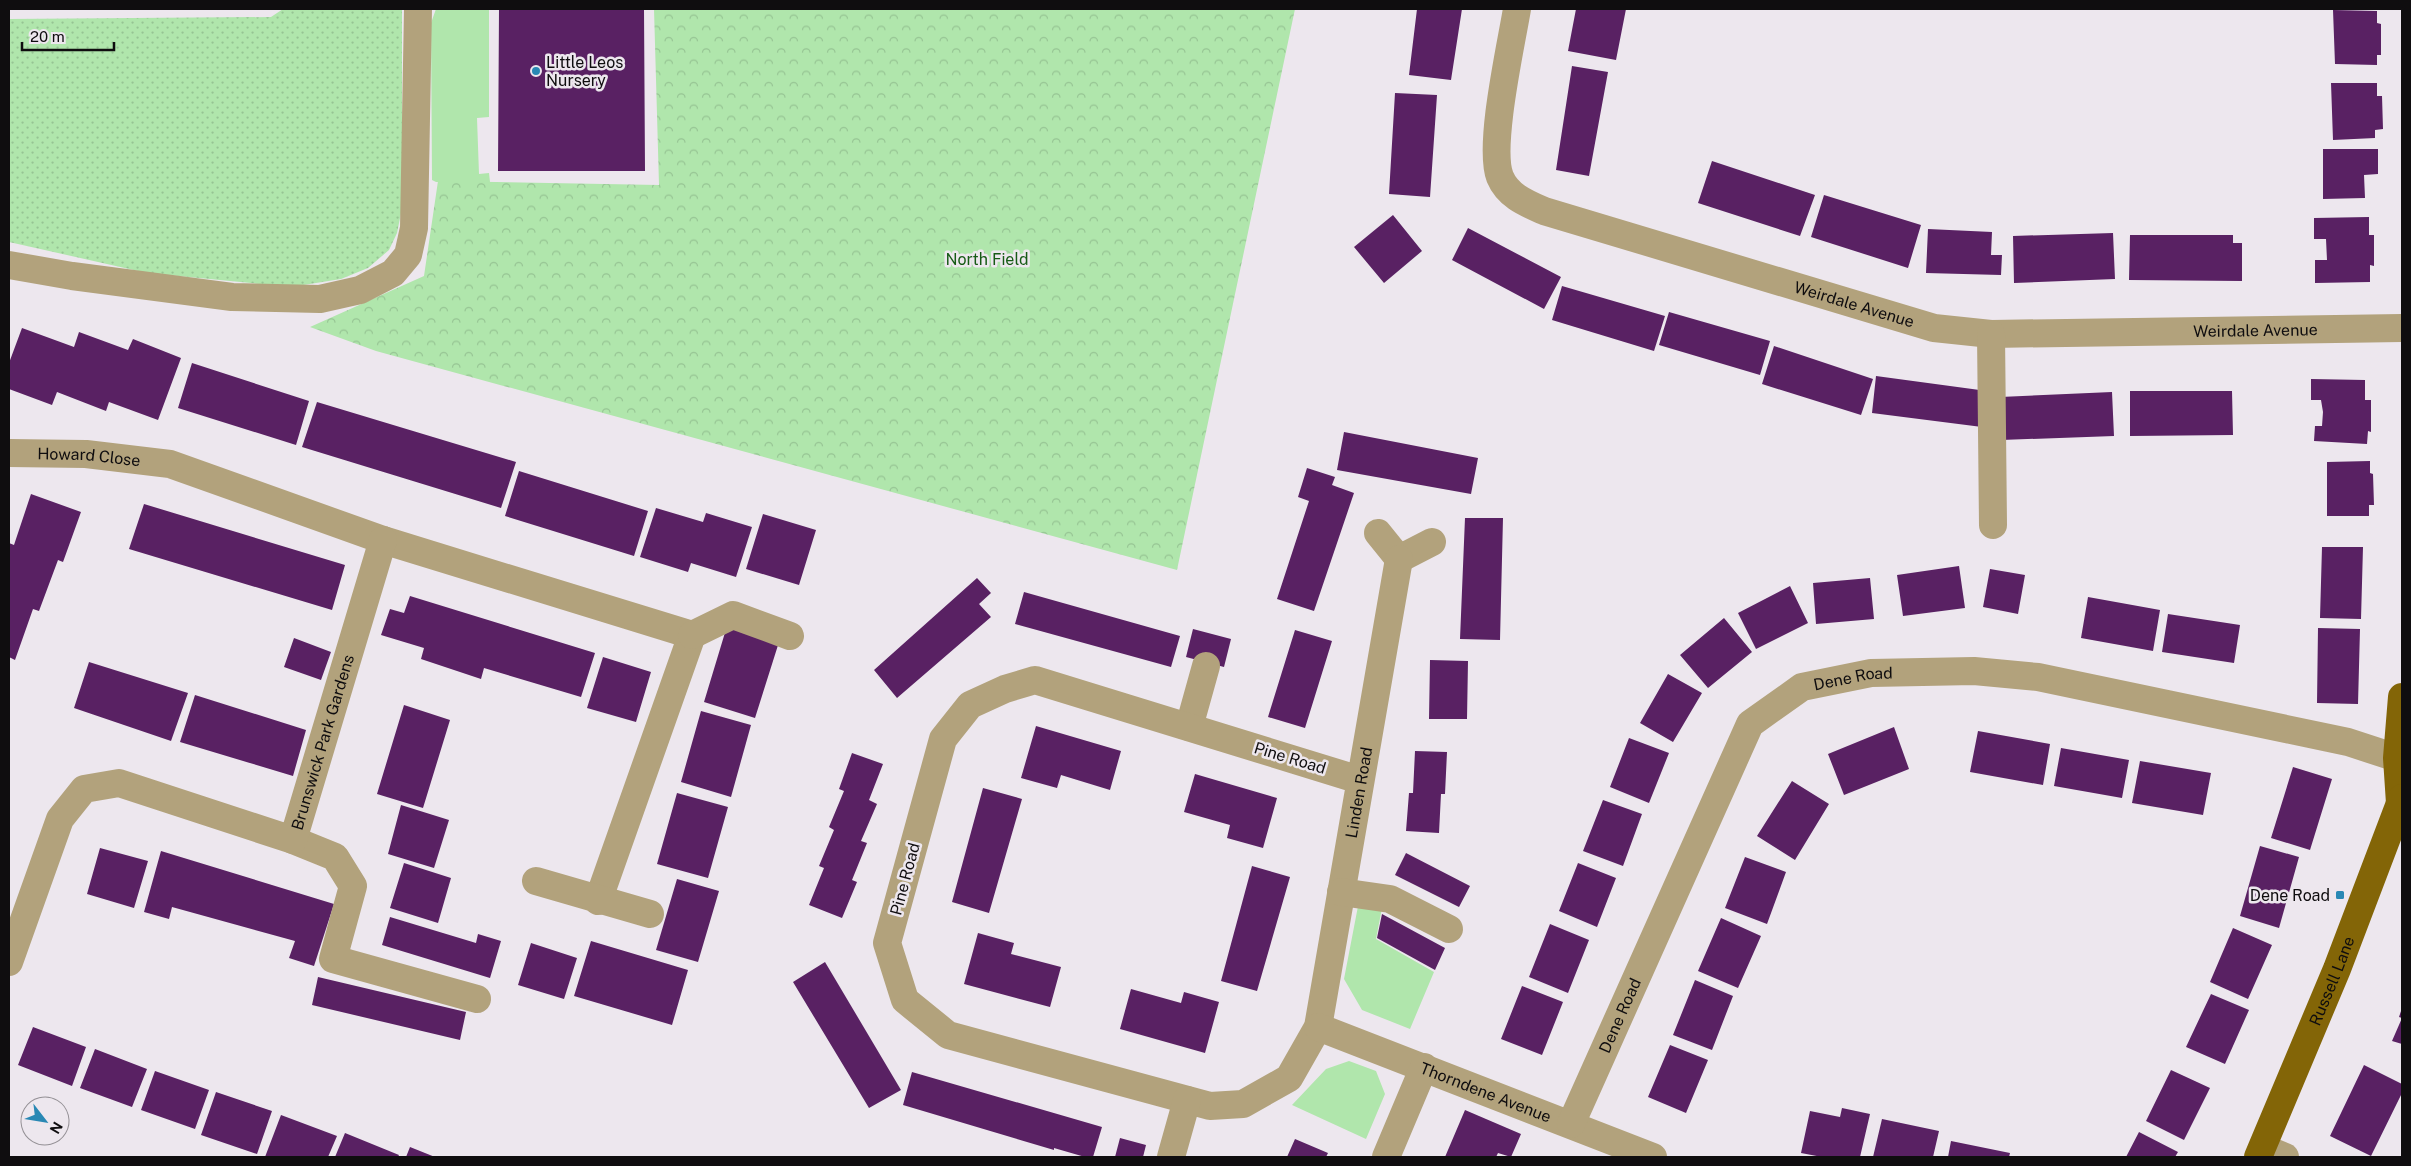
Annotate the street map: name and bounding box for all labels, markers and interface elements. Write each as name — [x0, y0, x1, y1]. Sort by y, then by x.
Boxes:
scale bar — [22, 20, 115, 52]
text: 20 m — [30, 28, 65, 45]
place label: Little Leos Nursery — [546, 53, 623, 90]
marker: Little Leos Nursery — [530, 65, 542, 77]
park label: North Field — [946, 250, 1028, 269]
street label: Weirdale Avenue — [1792, 277, 1917, 331]
street label: Weirdale Avenue — [2193, 320, 2318, 341]
street label: Howard Close — [37, 444, 141, 470]
street label: Brunswick Park Gardens — [287, 652, 358, 832]
street label: Dene Road — [1812, 663, 1893, 694]
street label: Pine Road — [1252, 738, 1328, 778]
street label: Linden Road — [1341, 745, 1376, 840]
street label: Pine Road — [886, 841, 924, 917]
place label: Dene Road — [2250, 886, 2330, 905]
marker: Dene Road — [2334, 889, 2346, 901]
street label: Russell Lane — [2305, 933, 2358, 1028]
street label: Dene Road — [1595, 975, 1645, 1056]
street label: Thorndene Avenue — [1418, 1058, 1554, 1126]
north arrow — [20, 1096, 70, 1146]
text: N — [46, 1119, 66, 1137]

